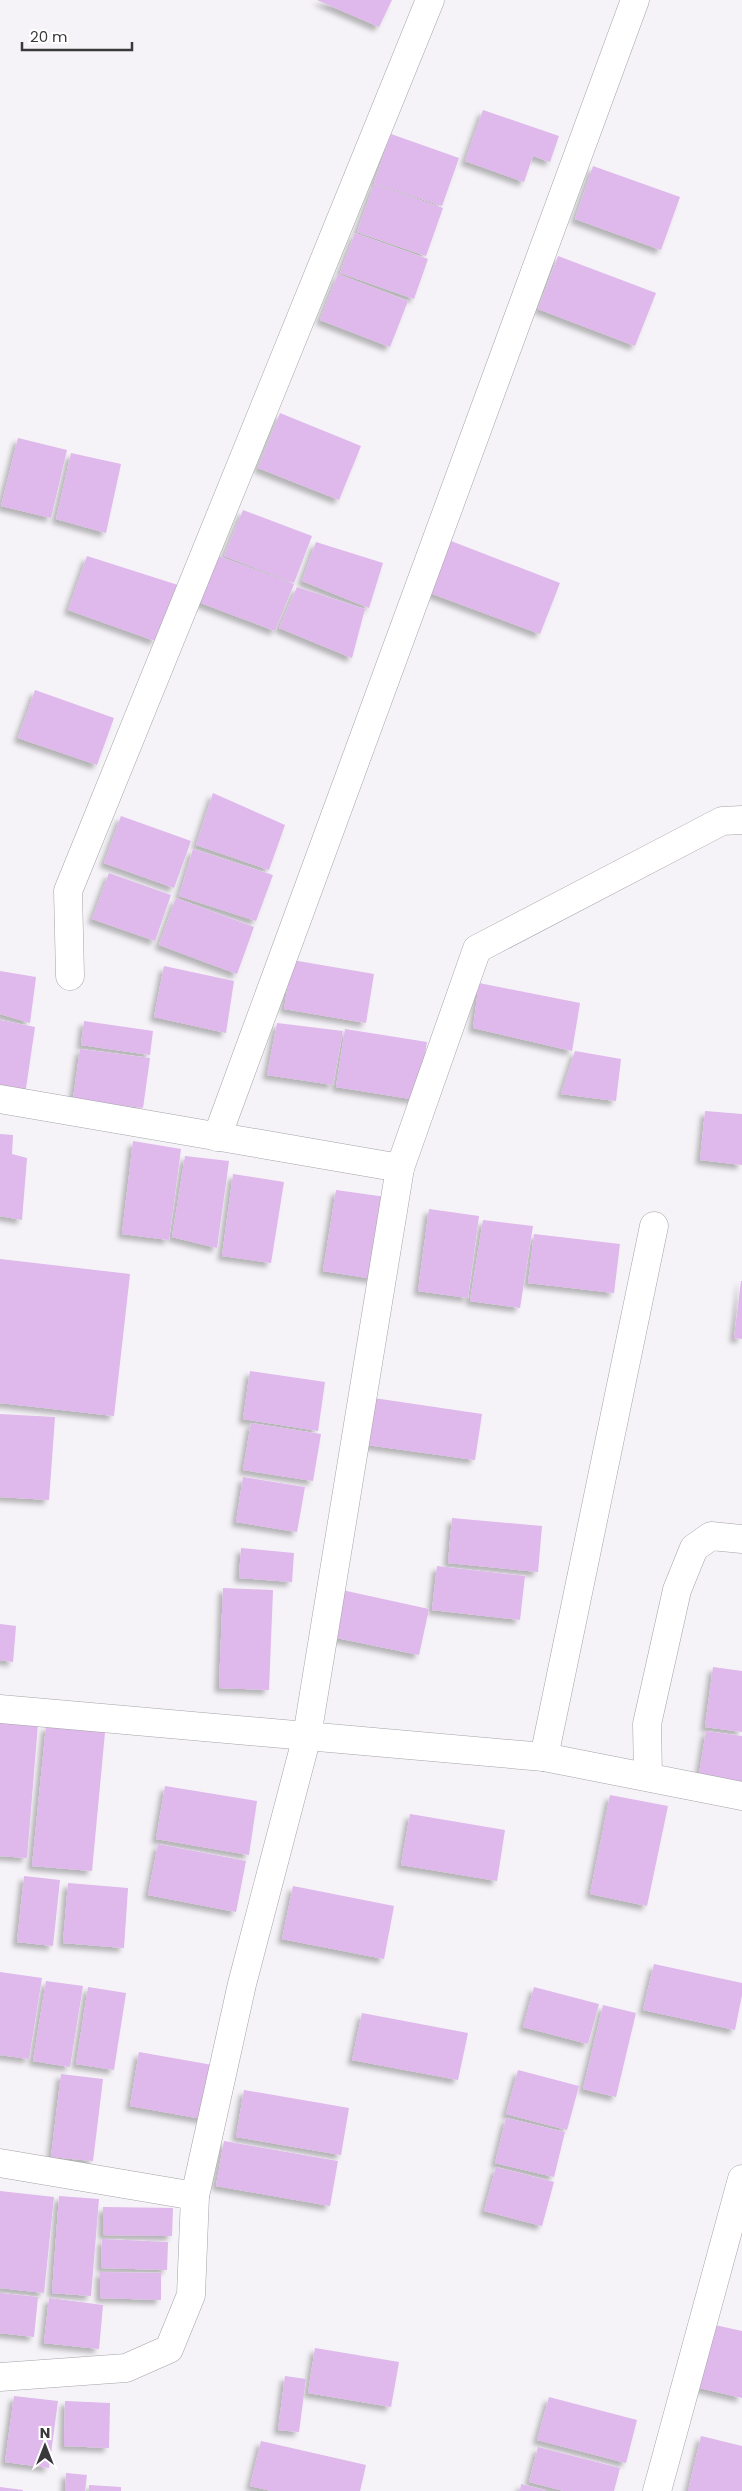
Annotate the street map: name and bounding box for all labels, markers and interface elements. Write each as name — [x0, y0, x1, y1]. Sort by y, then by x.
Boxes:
scale bar — [22, 20, 132, 52]
text: 20 m — [30, 26, 68, 47]
north arrow — [20, 2421, 70, 2471]
text: N — [40, 2423, 50, 2443]

